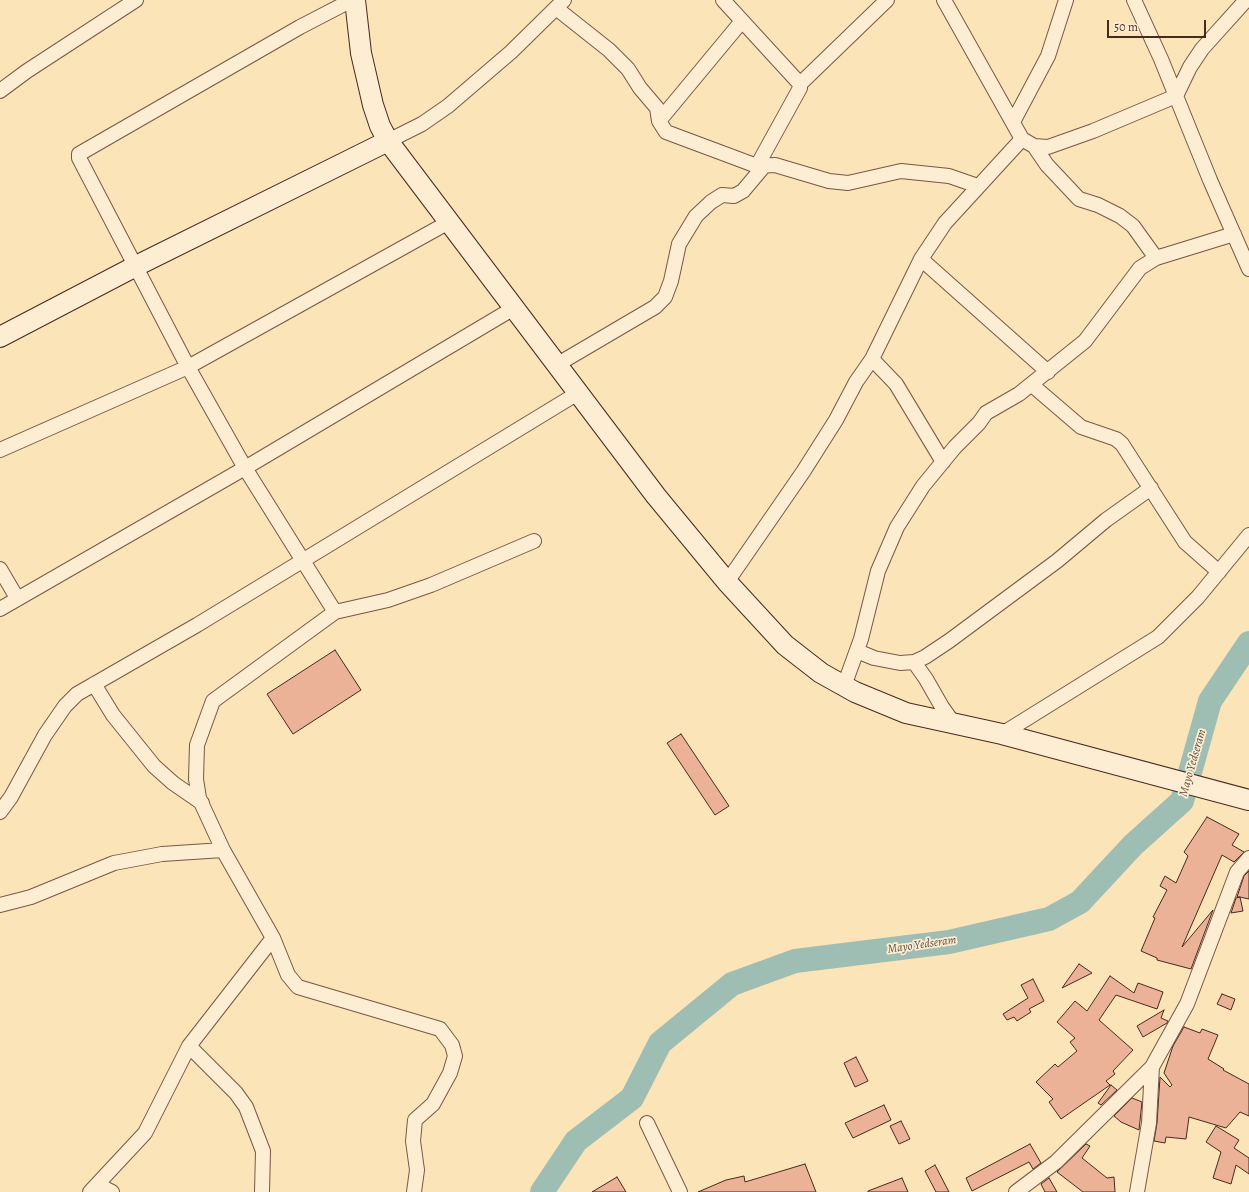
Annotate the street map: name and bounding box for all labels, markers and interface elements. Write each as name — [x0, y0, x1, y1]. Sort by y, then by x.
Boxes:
scale bar — [1109, 12, 1208, 38]
text: 50 m — [1114, 19, 1138, 35]
water label: Mayo Yedseram — [1177, 728, 1209, 798]
water label: Mayo Yedseram — [887, 933, 957, 957]

